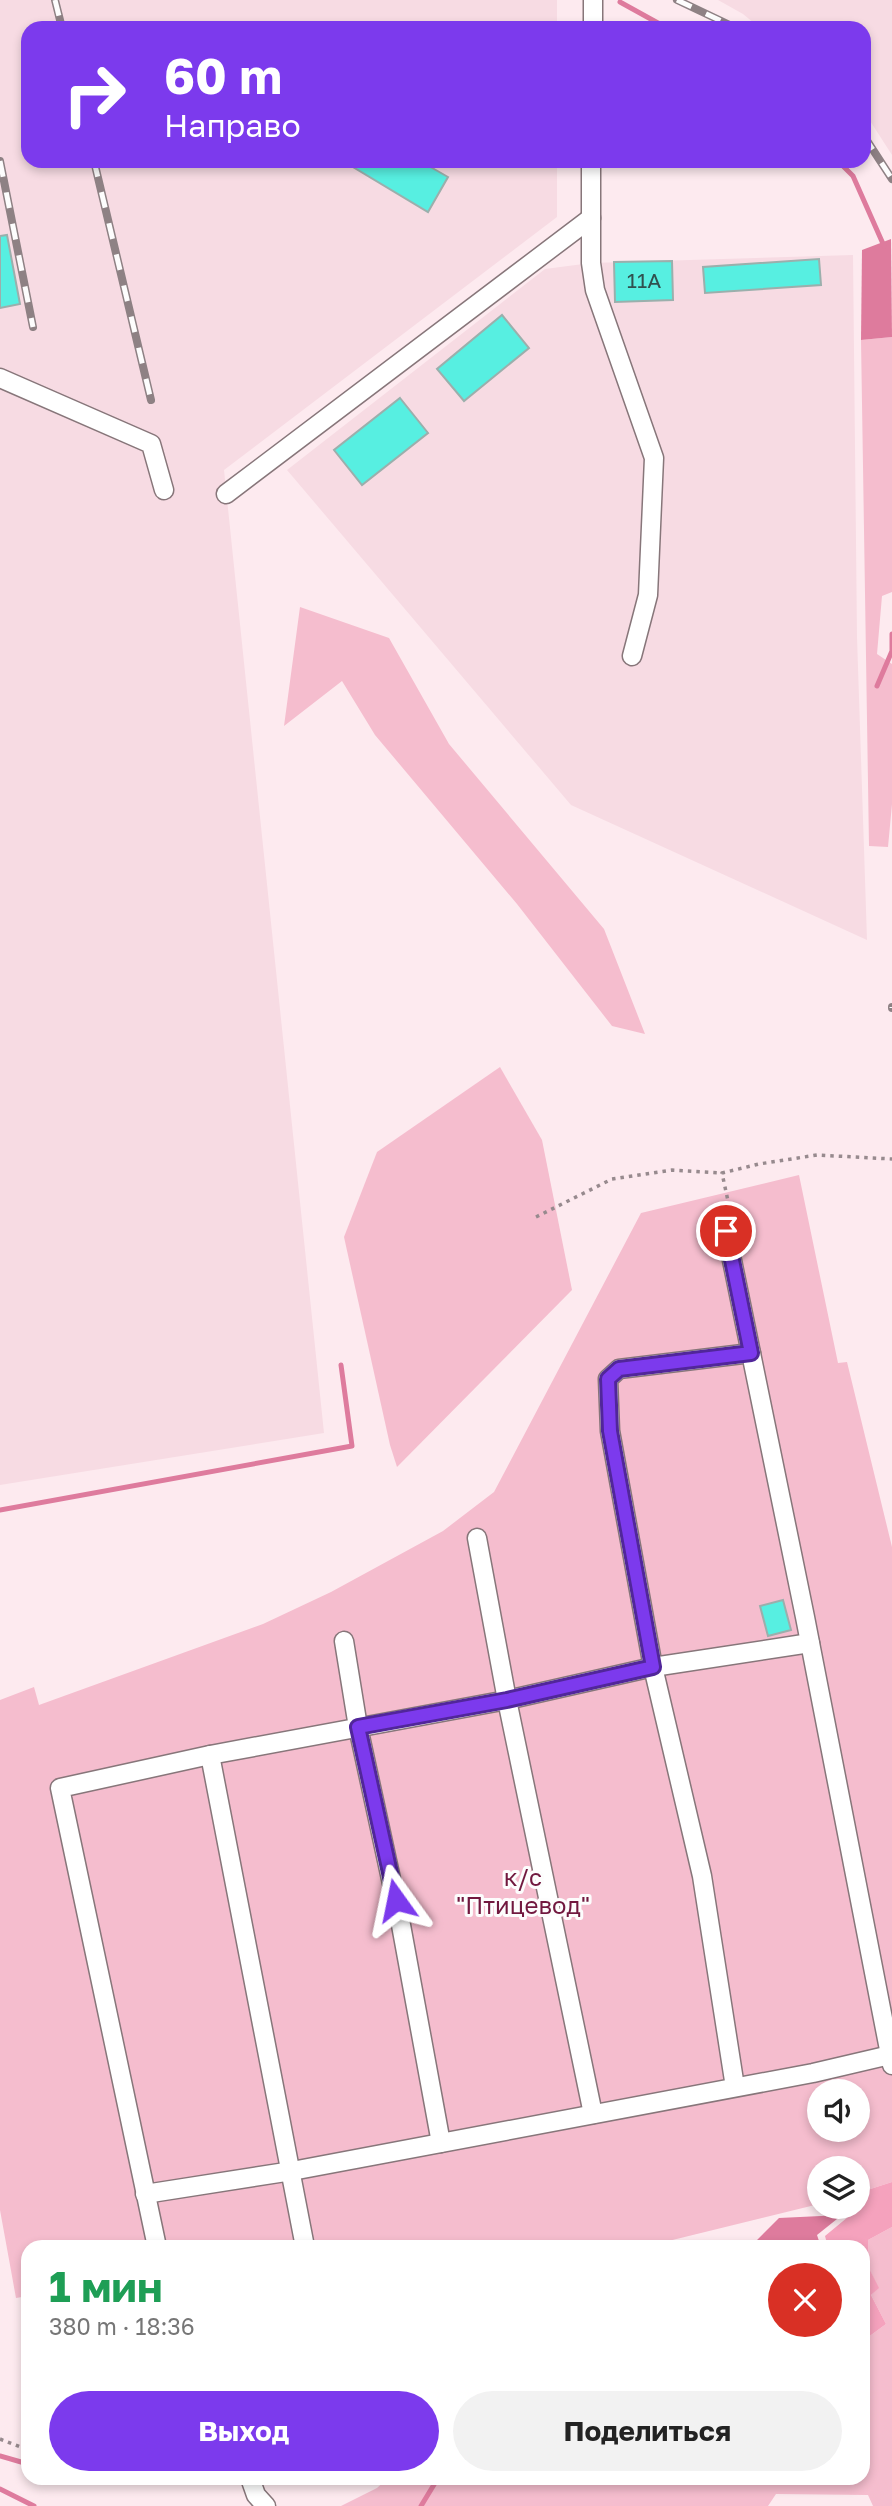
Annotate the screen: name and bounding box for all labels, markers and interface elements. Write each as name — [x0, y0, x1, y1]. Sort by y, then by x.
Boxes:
text: 60 m — [164, 46, 282, 105]
icon: right — [49, 49, 140, 140]
text: Направо — [164, 106, 301, 144]
house number: 11А — [627, 267, 661, 293]
pin — [696, 1201, 756, 1261]
icon: arrive — [707, 1212, 745, 1250]
park label: к/с "Птицевод" — [456, 1862, 590, 1919]
position arrow — [359, 1863, 433, 1937]
map controls — [807, 2079, 870, 2219]
button: sound — [807, 2079, 870, 2142]
button: layers — [807, 2156, 870, 2219]
text: 1 мин — [49, 2261, 163, 2311]
button: close — [768, 2263, 842, 2337]
text: 380 m · 18:36 — [49, 2312, 195, 2340]
button: Выход — [49, 2391, 439, 2471]
button: Поделиться — [453, 2391, 842, 2471]

